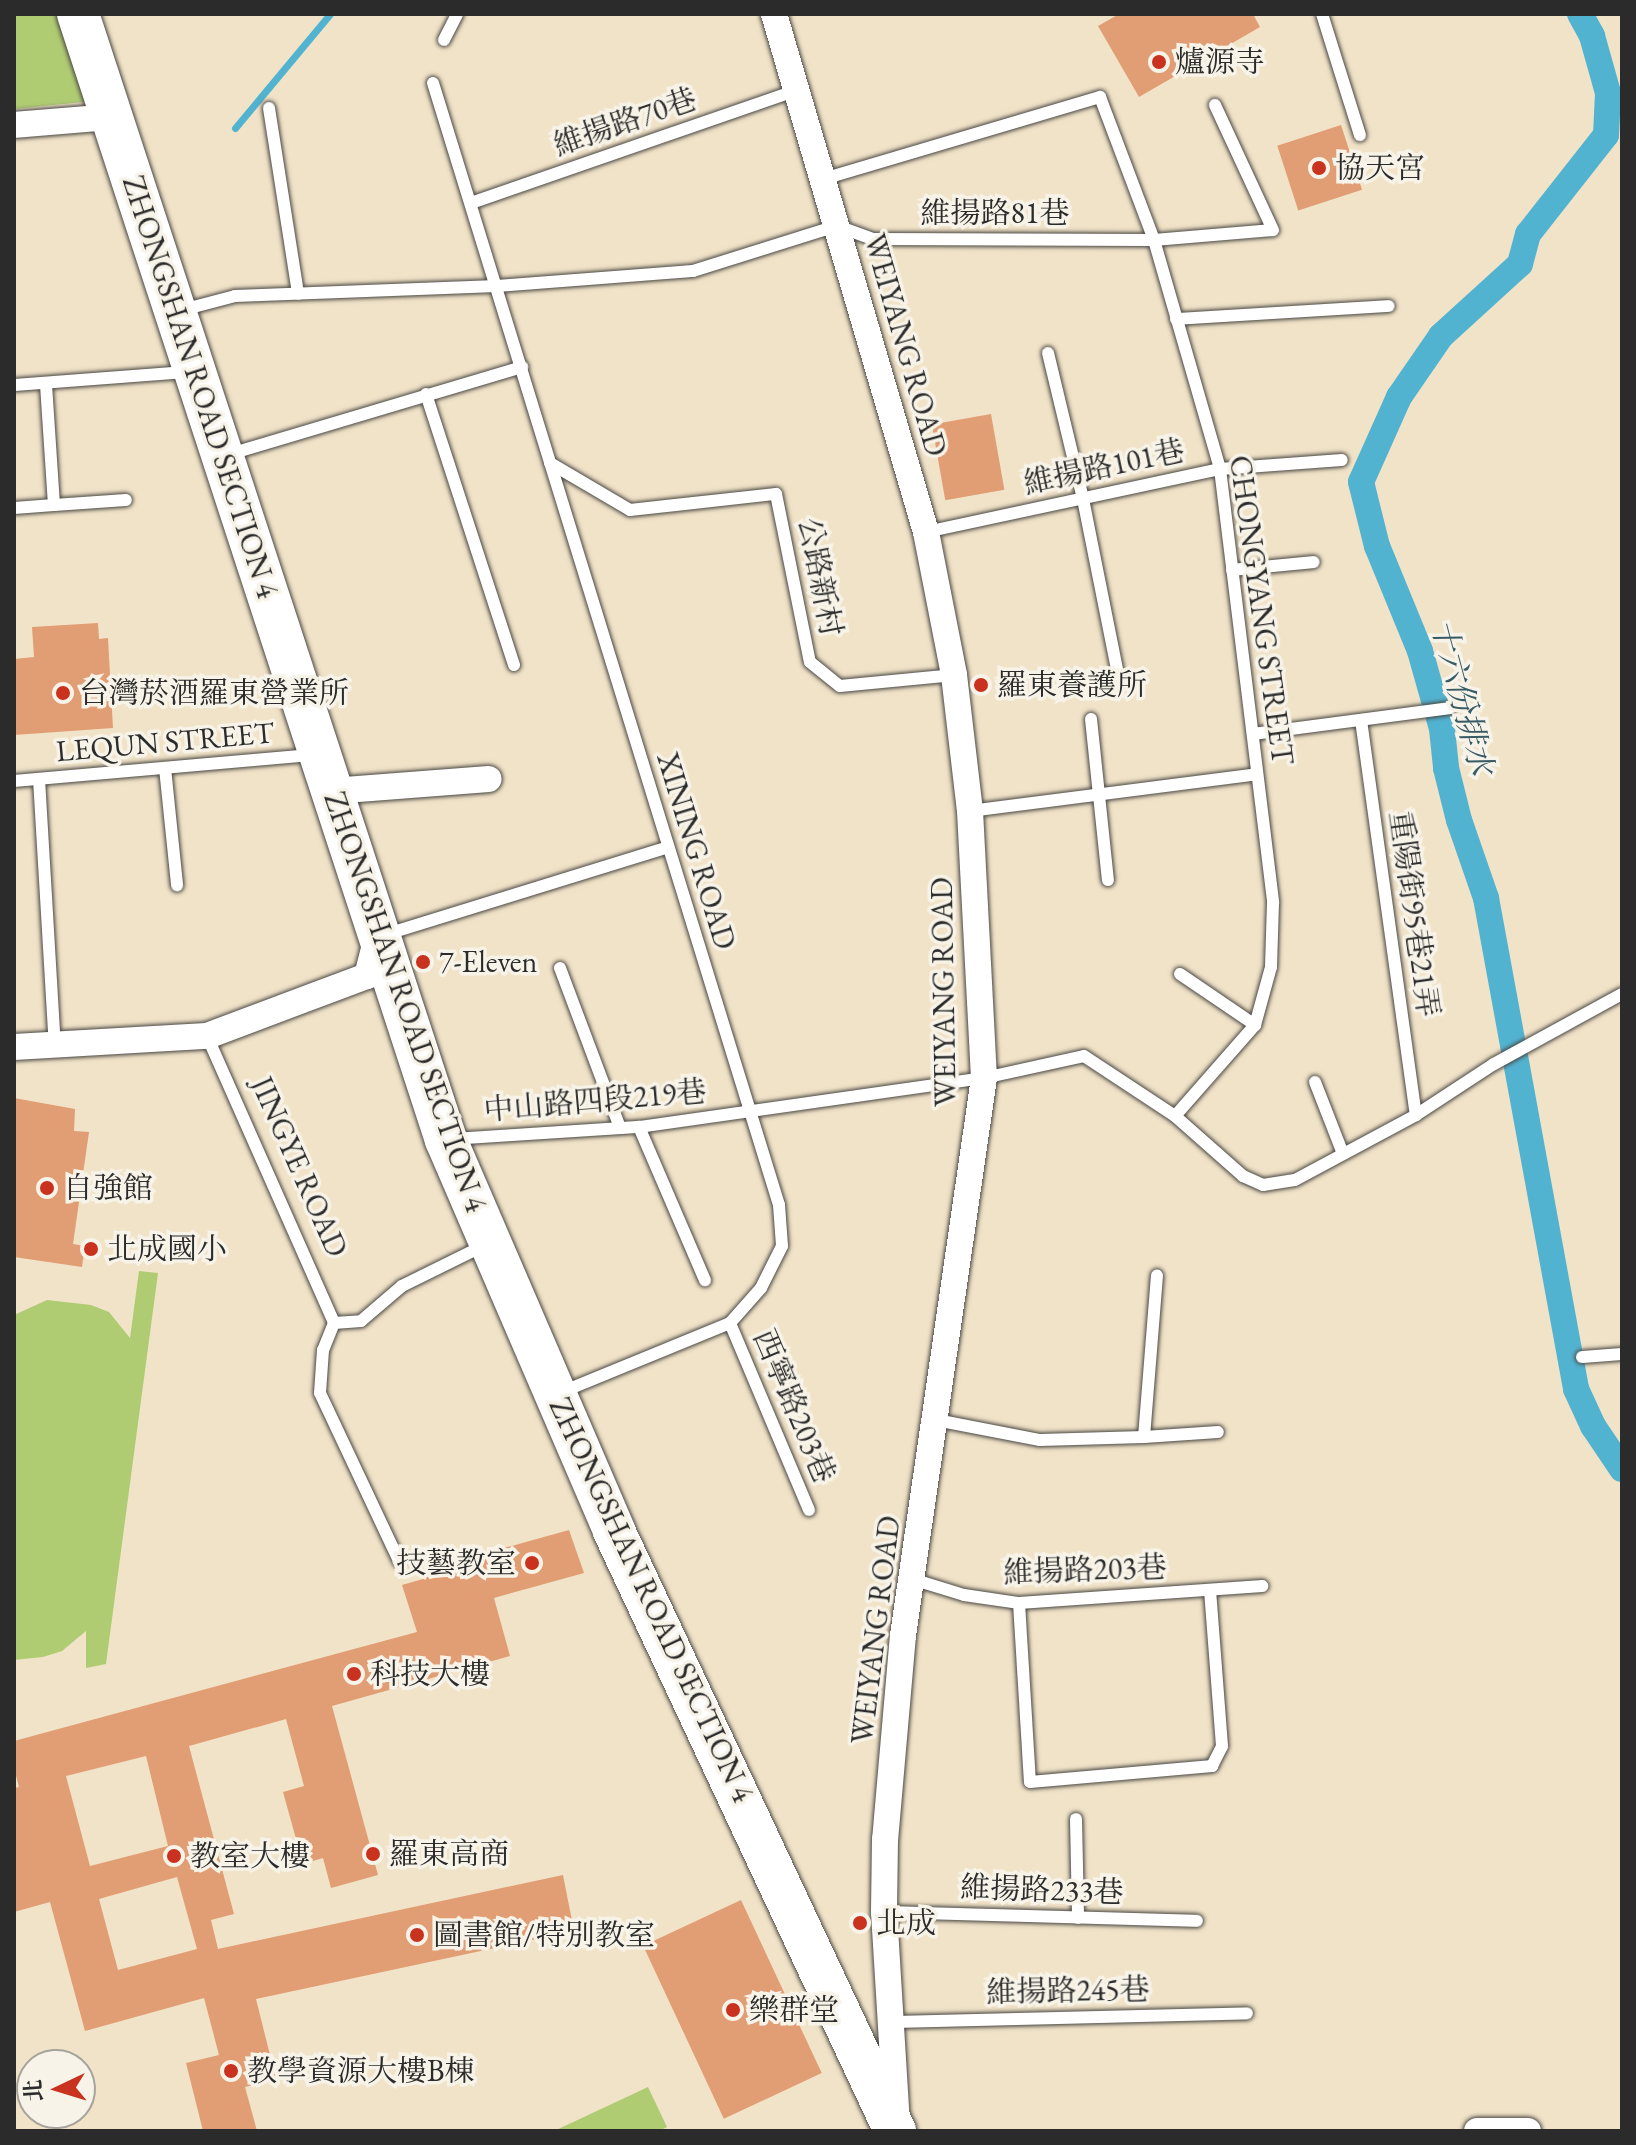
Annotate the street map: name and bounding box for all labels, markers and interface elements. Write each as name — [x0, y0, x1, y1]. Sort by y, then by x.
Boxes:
place label: 爐源寺 — [1175, 44, 1265, 80]
marker: 爐源寺 — [1150, 53, 1168, 71]
street label: 維揚路70巷 — [549, 81, 701, 163]
place label: 協天宮 — [1335, 150, 1425, 186]
marker: 協天宮 — [1310, 159, 1328, 177]
street label: ZHONGSHAN ROAD SECTION 4 — [115, 171, 285, 603]
street label: 維揚路81巷 — [921, 195, 1069, 231]
street label: WEIYANG ROAD — [856, 230, 954, 460]
street label: 維揚路101巷 — [1020, 432, 1188, 502]
street label: CHONGYANG STREET — [1221, 453, 1301, 767]
street label: 公路新村 — [791, 515, 849, 639]
water label: 十六份排水 — [1423, 615, 1501, 779]
place label: 羅東養護所 — [997, 667, 1147, 703]
place label: 台灣菸酒羅東營業所 — [79, 675, 349, 711]
marker: 羅東養護所 — [972, 676, 990, 694]
marker: 台灣菸酒羅東營業所 — [54, 684, 72, 702]
street label: LEQUN STREET — [55, 715, 275, 769]
street label: XINING ROAD — [649, 748, 743, 954]
street label: ZHONGSHAN ROAD SECTION 4 — [316, 787, 494, 1217]
street label: 重陽街95巷21弄 — [1382, 809, 1446, 1019]
street label: WEIYANG ROAD — [924, 877, 964, 1107]
place label: 7-Eleven — [439, 944, 537, 980]
marker: 7-Eleven — [414, 953, 432, 971]
street label: JINGYE ROAD — [243, 1071, 355, 1263]
street label: 中山路四段219巷 — [482, 1073, 708, 1129]
place label: 自強館 — [63, 1170, 153, 1206]
marker: 自強館 — [38, 1179, 56, 1197]
place label: 北成國小 — [107, 1231, 227, 1267]
marker: 北成國小 — [82, 1240, 100, 1258]
street label: 西寧路203巷 — [746, 1324, 842, 1488]
street label: ZHONGSHAN ROAD SECTION 4 — [541, 1392, 761, 1808]
street label: WEIYANG ROAD — [844, 1514, 908, 1746]
place label: 技藝教室 — [396, 1545, 516, 1581]
street label: 維揚路203巷 — [1003, 1549, 1167, 1591]
marker: 技藝教室 — [523, 1554, 541, 1572]
place label: 科技大樓 — [370, 1656, 490, 1692]
marker: 科技大樓 — [345, 1665, 363, 1683]
place label: 羅東高商 — [389, 1836, 509, 1872]
place label: 教室大樓 — [190, 1838, 310, 1874]
marker: 羅東高商 — [364, 1845, 382, 1863]
marker: 教室大樓 — [165, 1847, 183, 1865]
street label: 維揚路233巷 — [960, 1869, 1124, 1911]
place label: 北成 — [876, 1905, 936, 1941]
marker: 北成 — [851, 1914, 869, 1932]
place label: 圖書館/特別教室 — [433, 1917, 655, 1953]
marker: 圖書館/特別教室 — [408, 1926, 426, 1944]
street label: 維揚路245巷 — [986, 1972, 1150, 2010]
place label: 樂群堂 — [749, 1992, 839, 2028]
marker: 樂群堂 — [724, 2001, 742, 2019]
north arrow — [16, 2049, 96, 2129]
place label: 教學資源大樓B棟 — [247, 2053, 475, 2089]
marker: 教學資源大樓B棟 — [222, 2062, 240, 2080]
text: 北 — [18, 2079, 49, 2103]

